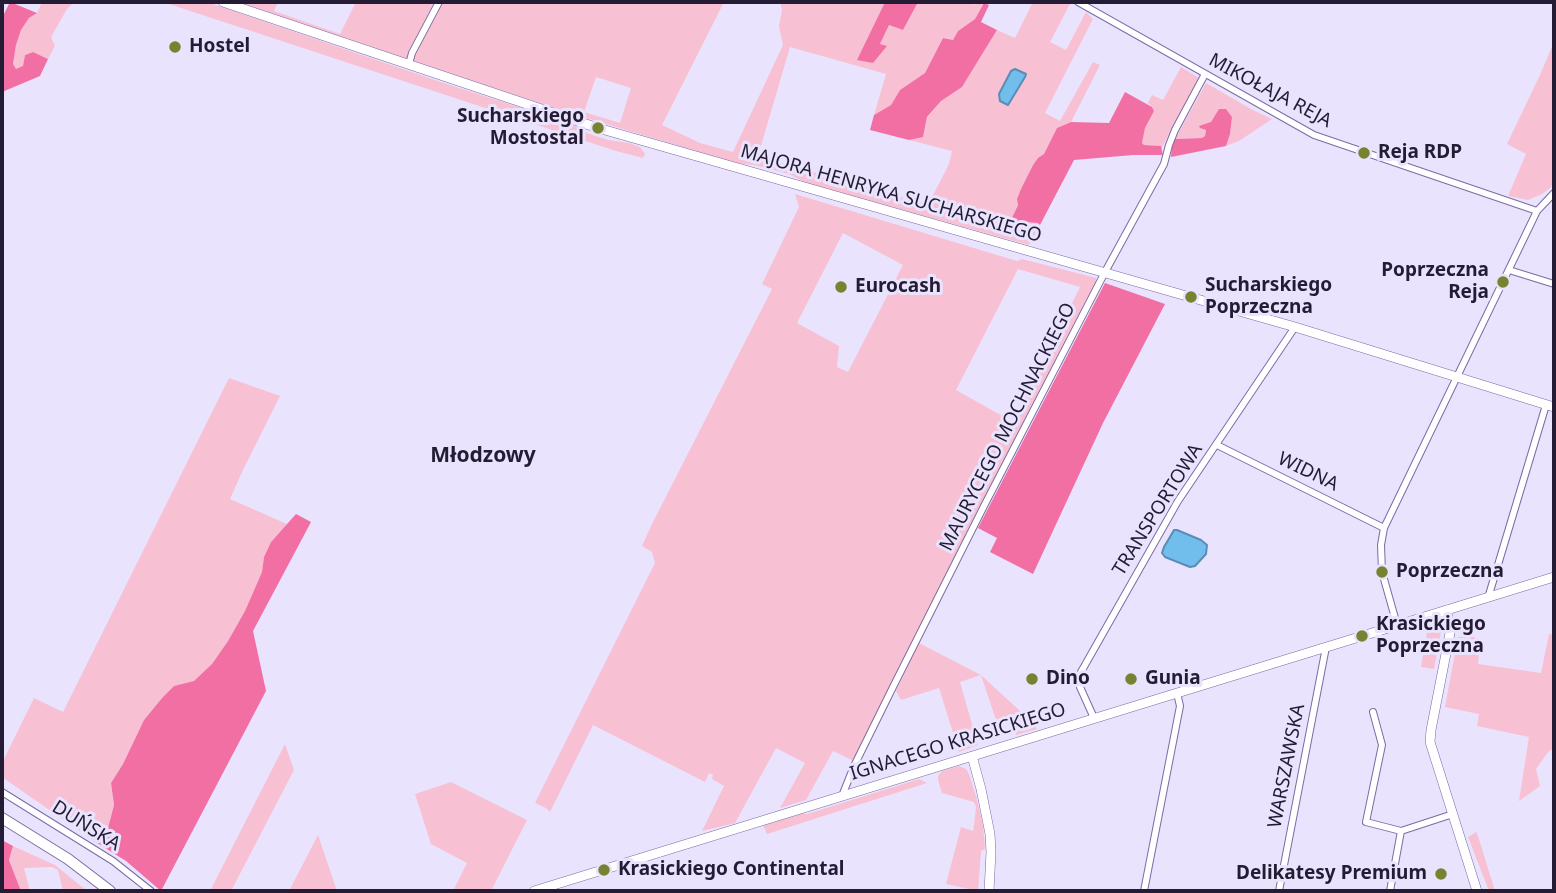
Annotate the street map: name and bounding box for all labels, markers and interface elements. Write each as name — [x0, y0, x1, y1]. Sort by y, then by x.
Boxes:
place label: Hostel — [189, 36, 250, 58]
marker: Hostel — [167, 39, 183, 55]
street label: MIKOŁAJA REJA — [1205, 49, 1335, 133]
place label: Sucharskiego Mostostal — [457, 106, 584, 150]
marker: Sucharskiego Mostostal — [590, 120, 606, 136]
street label: MAJORA HENRYKA SUCHARSKIEGO — [738, 140, 1044, 248]
place label: Reja RDP — [1378, 142, 1462, 164]
marker: Reja RDP — [1356, 145, 1372, 161]
place label: Poprzeczna Reja — [1381, 260, 1489, 304]
marker: Poprzeczna Reja — [1495, 274, 1511, 290]
place label: Sucharskiego Poprzeczna — [1205, 275, 1332, 319]
place label: Eurocash — [855, 276, 941, 298]
marker: Eurocash — [833, 279, 849, 295]
marker: Sucharskiego Poprzeczna — [1183, 289, 1199, 305]
street label: MAURYCEGO MOCHNACKIEGO — [935, 299, 1081, 555]
street label: TRANSPORTOWA — [1108, 440, 1208, 580]
district label: Młodzowy — [430, 443, 536, 469]
street label: WIDNA — [1274, 448, 1342, 496]
place label: Poprzeczna — [1396, 561, 1504, 583]
marker: Poprzeczna — [1374, 564, 1390, 580]
place label: Krasickiego Poprzeczna — [1376, 614, 1486, 658]
marker: Krasickiego Poprzeczna — [1354, 628, 1370, 644]
place label: Dino — [1046, 668, 1090, 690]
place label: Gunia — [1145, 668, 1201, 690]
marker: Dino — [1024, 671, 1040, 687]
marker: Gunia — [1123, 671, 1139, 687]
street label: IGNACEGO KRASICKIEGO — [847, 698, 1069, 786]
street label: WARSZAWSKA — [1264, 702, 1310, 830]
street label: DUŃSKA — [48, 796, 124, 856]
place label: Krasickiego Continental — [618, 859, 844, 881]
marker: Krasickiego Continental — [596, 862, 612, 878]
place label: Delikatesy Premium — [1236, 863, 1427, 885]
marker: Delikatesy Premium — [1433, 866, 1449, 882]

